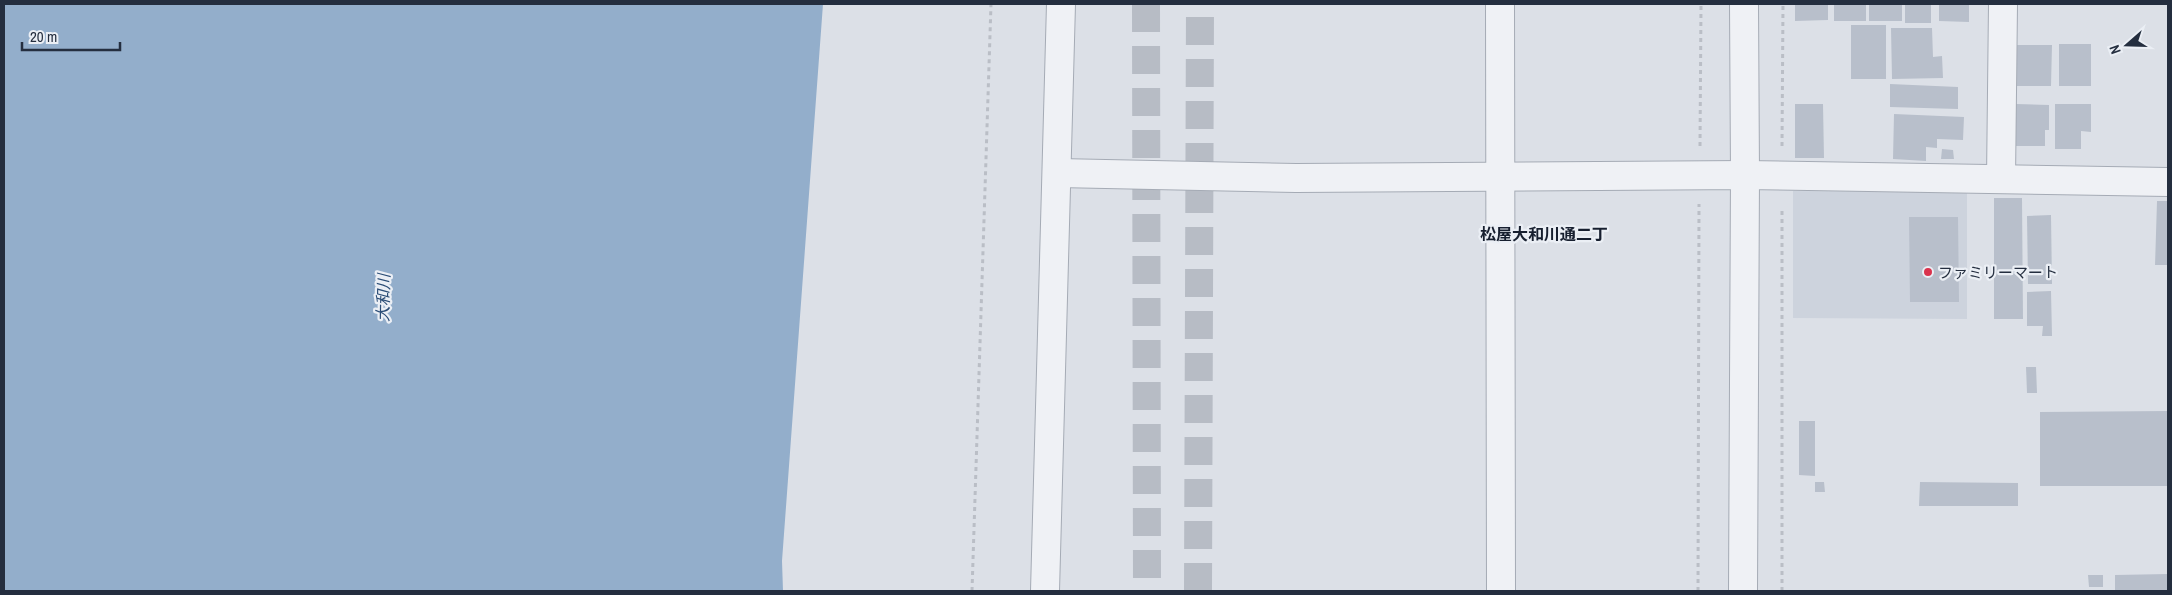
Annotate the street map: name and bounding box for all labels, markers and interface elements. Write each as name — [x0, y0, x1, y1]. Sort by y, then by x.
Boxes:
scale bar — [22, 20, 120, 52]
north arrow — [2102, 20, 2152, 70]
text: 20 m — [30, 26, 57, 47]
text: N — [2105, 42, 2125, 56]
district label: 松屋大和川通二丁 — [1480, 223, 1608, 245]
place label: ファミリーマート — [1938, 262, 2058, 283]
marker: ファミリーマート — [1922, 266, 1934, 278]
water label: 大和川 — [372, 272, 394, 322]

